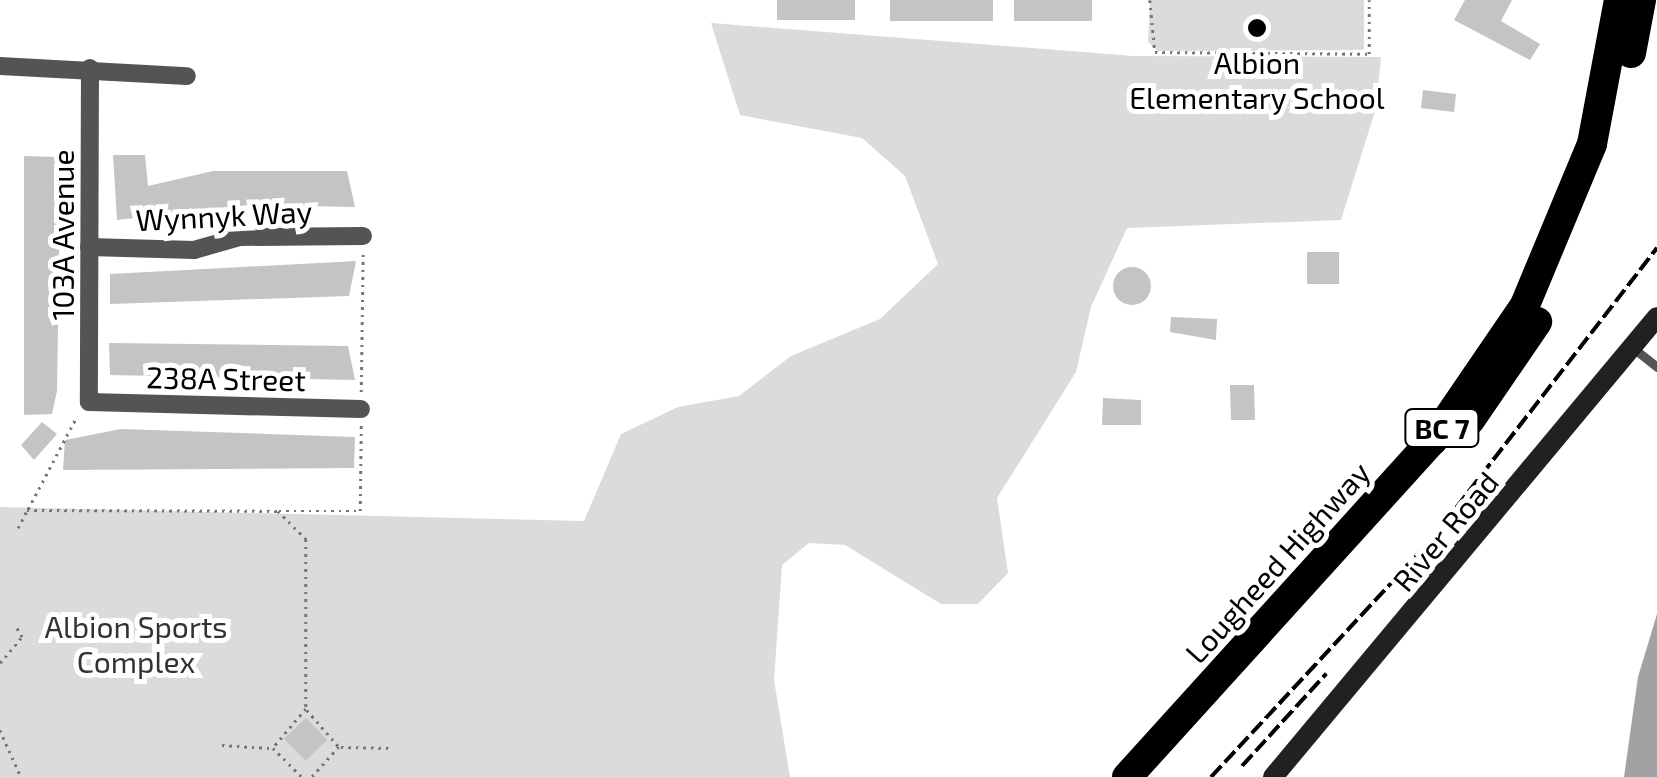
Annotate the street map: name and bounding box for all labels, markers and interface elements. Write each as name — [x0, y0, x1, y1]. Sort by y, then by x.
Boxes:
marker: Albion Elementary School — [1246, 17, 1268, 39]
place label: Albion Elementary School — [1129, 44, 1385, 114]
street label: 103A Avenue — [44, 149, 80, 321]
street label: Wynnyk Way — [134, 192, 314, 238]
street label: 238A Street — [145, 359, 307, 397]
road number: BC 7 — [1402, 405, 1482, 451]
street label: Lougheed Highway — [1177, 454, 1377, 670]
street label: River Road — [1384, 464, 1506, 598]
park label: Albion Sports Complex — [44, 608, 228, 678]

